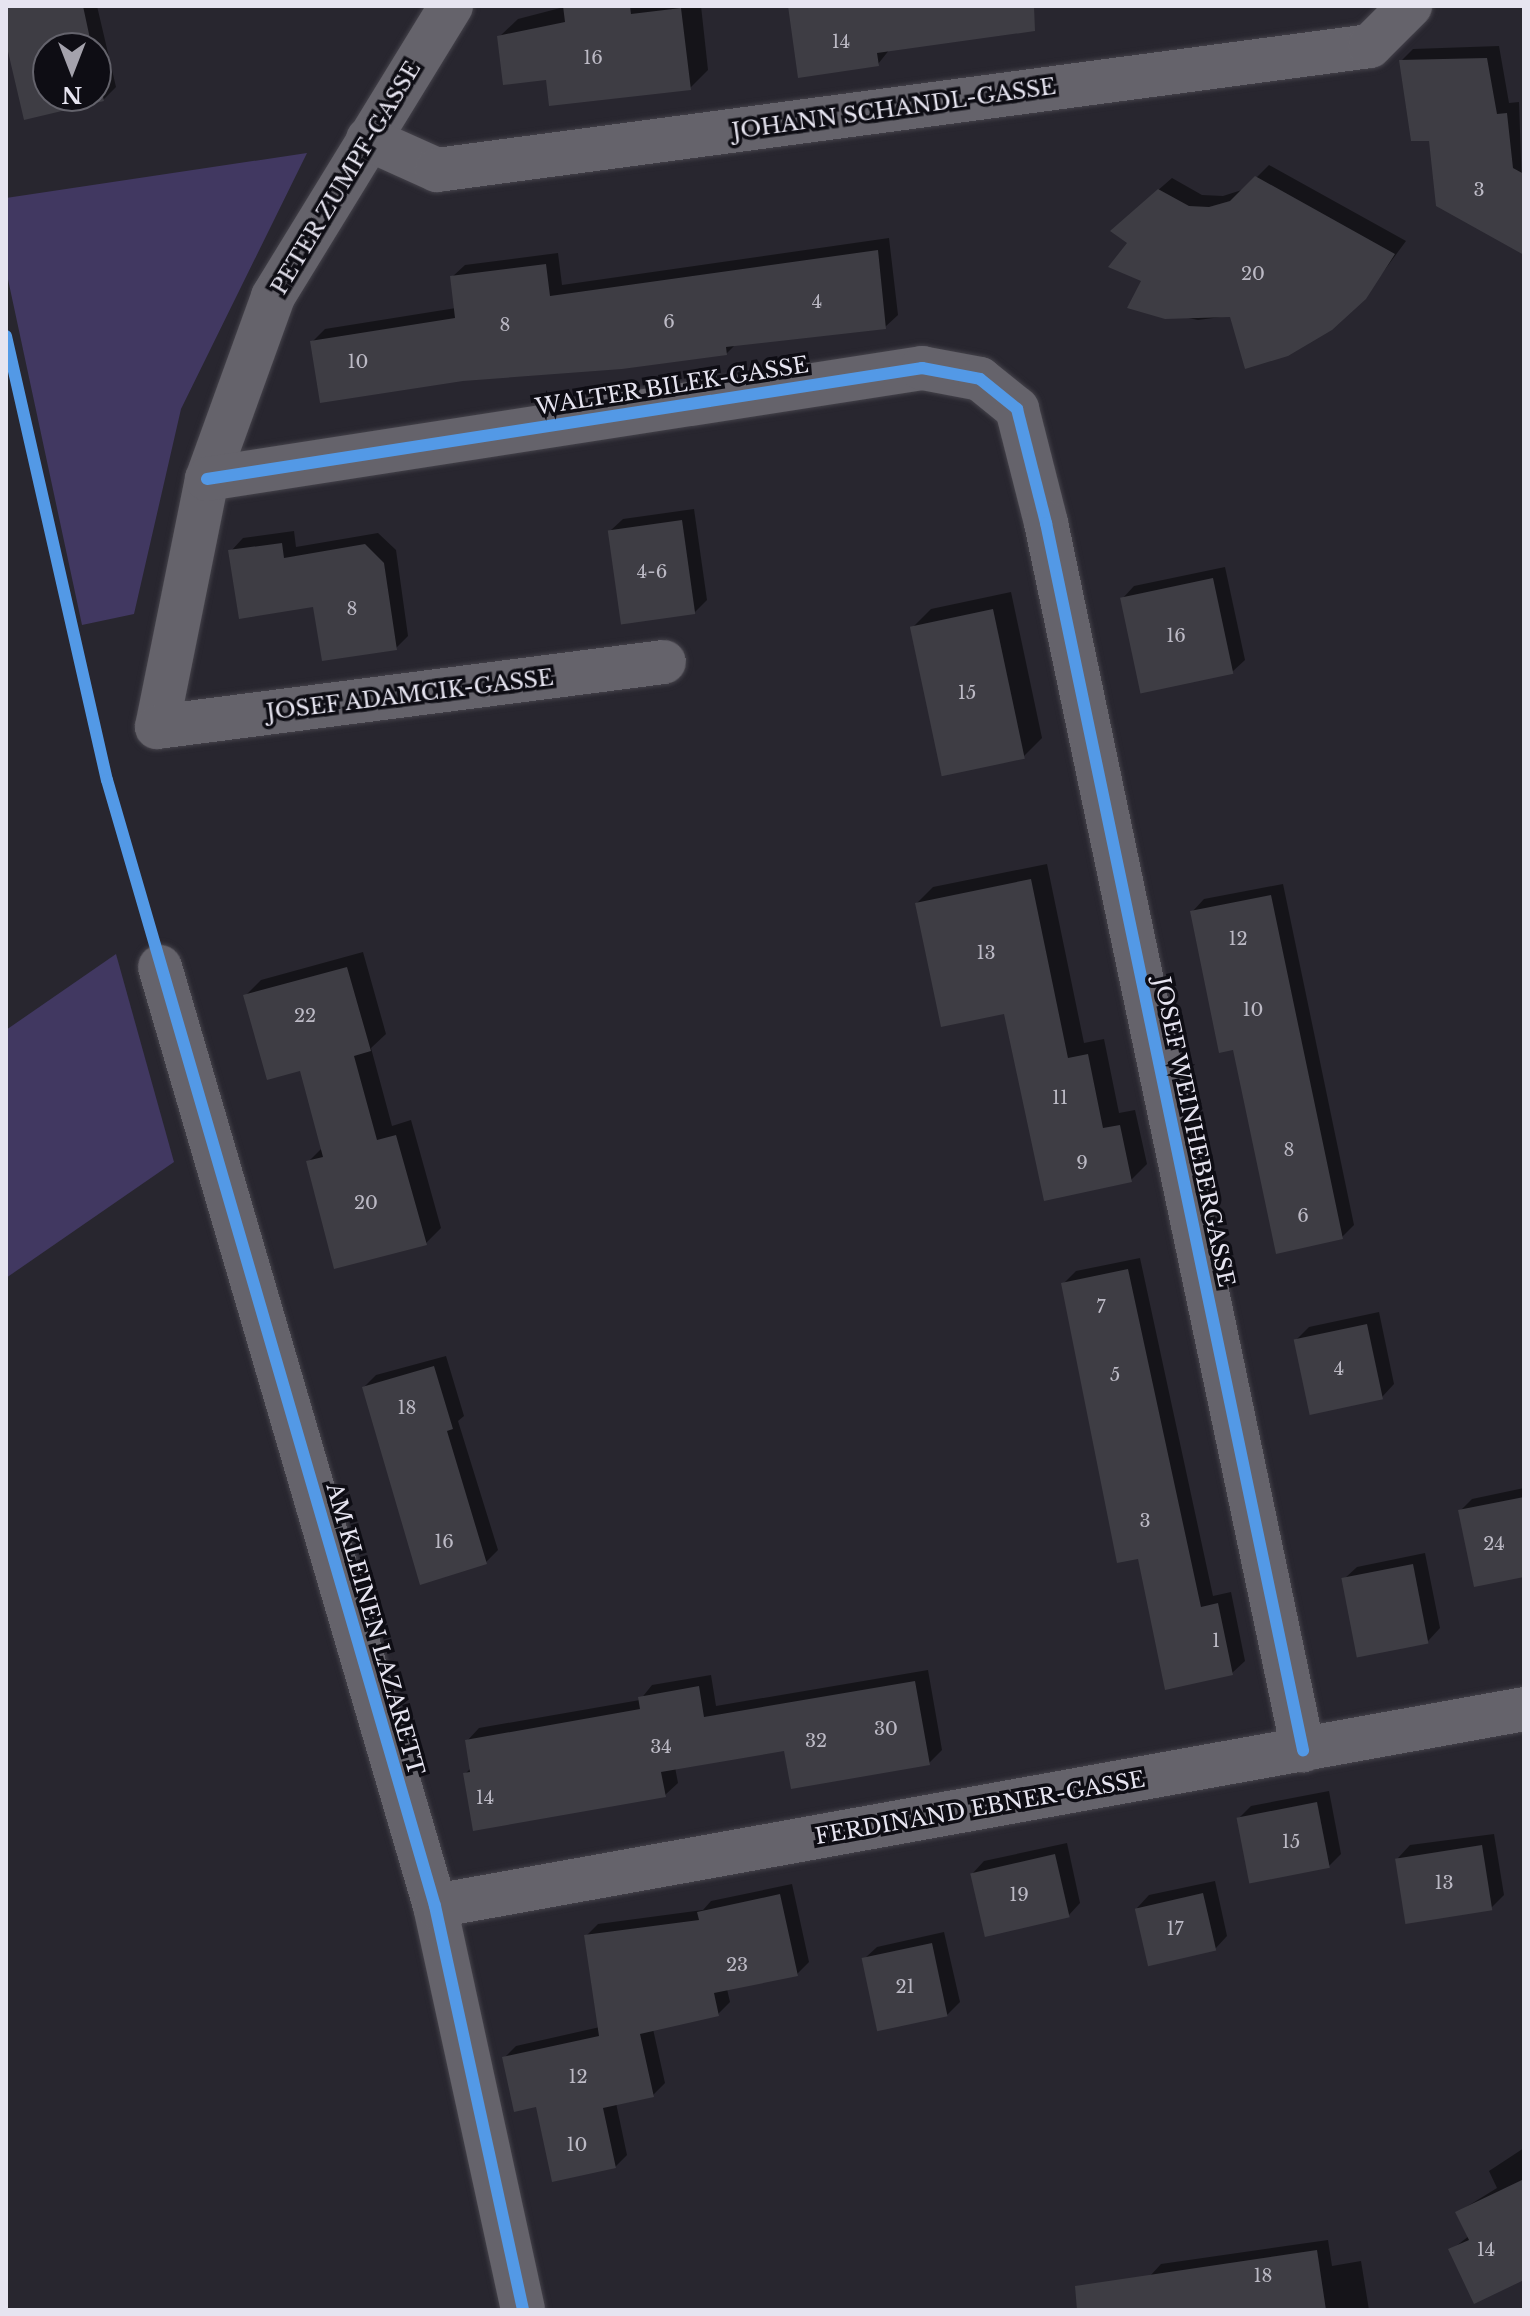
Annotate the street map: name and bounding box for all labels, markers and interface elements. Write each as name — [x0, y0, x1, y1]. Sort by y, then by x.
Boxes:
house number: 14 — [832, 31, 850, 53]
north arrow — [32, 32, 112, 112]
house number: 16 — [583, 47, 603, 69]
street label: PETER ZUMPF-GASSE — [266, 56, 426, 300]
street label: JOHANN SCHANDL-GASSE — [730, 73, 1058, 145]
text: N — [62, 81, 82, 108]
house number: 3 — [1473, 179, 1485, 201]
house number: 20 — [1241, 263, 1265, 285]
house number: 4 — [812, 291, 822, 313]
house number: 6 — [663, 311, 675, 333]
house number: 8 — [500, 314, 510, 336]
house number: 10 — [348, 351, 368, 373]
street label: WALTER BILEK-GASSE — [533, 351, 811, 421]
house number: 4-6 — [637, 561, 667, 583]
house number: 8 — [347, 598, 357, 620]
house number: 16 — [1166, 625, 1186, 647]
street label: JOSEF ADAMCIK-GASSE — [264, 664, 556, 726]
house number: 15 — [958, 682, 976, 704]
house number: 12 — [1228, 928, 1248, 950]
house number: 13 — [976, 942, 996, 964]
street label: JOSEF WEINHEBERGASSE — [1148, 974, 1240, 1290]
house number: 10 — [1243, 999, 1263, 1021]
house number: 22 — [294, 1005, 316, 1027]
house number: 11 — [1052, 1087, 1068, 1109]
house number: 8 — [1284, 1139, 1294, 1161]
house number: 9 — [1076, 1152, 1088, 1174]
house number: 20 — [354, 1192, 378, 1214]
house number: 6 — [1297, 1205, 1309, 1227]
house number: 7 — [1096, 1296, 1106, 1318]
house number: 4 — [1334, 1358, 1344, 1380]
house number: 5 — [1110, 1364, 1120, 1386]
house number: 18 — [398, 1397, 416, 1419]
street label: AM KLEINEN LAZARETT — [321, 1480, 429, 1778]
house number: 3 — [1139, 1510, 1151, 1532]
house number: 16 — [434, 1531, 454, 1553]
house number: 24 — [1483, 1533, 1505, 1555]
house number: 1 — [1212, 1630, 1220, 1652]
house number: 30 — [874, 1718, 898, 1740]
house number: 32 — [805, 1730, 827, 1752]
house number: 34 — [650, 1736, 672, 1758]
street label: FERDINAND EBNER-GASSE — [813, 1766, 1147, 1850]
house number: 14 — [476, 1787, 494, 1809]
house number: 15 — [1282, 1831, 1300, 1853]
house number: 13 — [1434, 1872, 1454, 1894]
house number: 19 — [1009, 1884, 1029, 1906]
house number: 17 — [1166, 1918, 1184, 1940]
house number: 23 — [726, 1954, 748, 1976]
house number: 21 — [895, 1976, 915, 1998]
house number: 12 — [568, 2066, 588, 2088]
house number: 10 — [567, 2134, 587, 2156]
house number: 14 — [1477, 2239, 1495, 2261]
house number: 18 — [1254, 2265, 1272, 2287]

